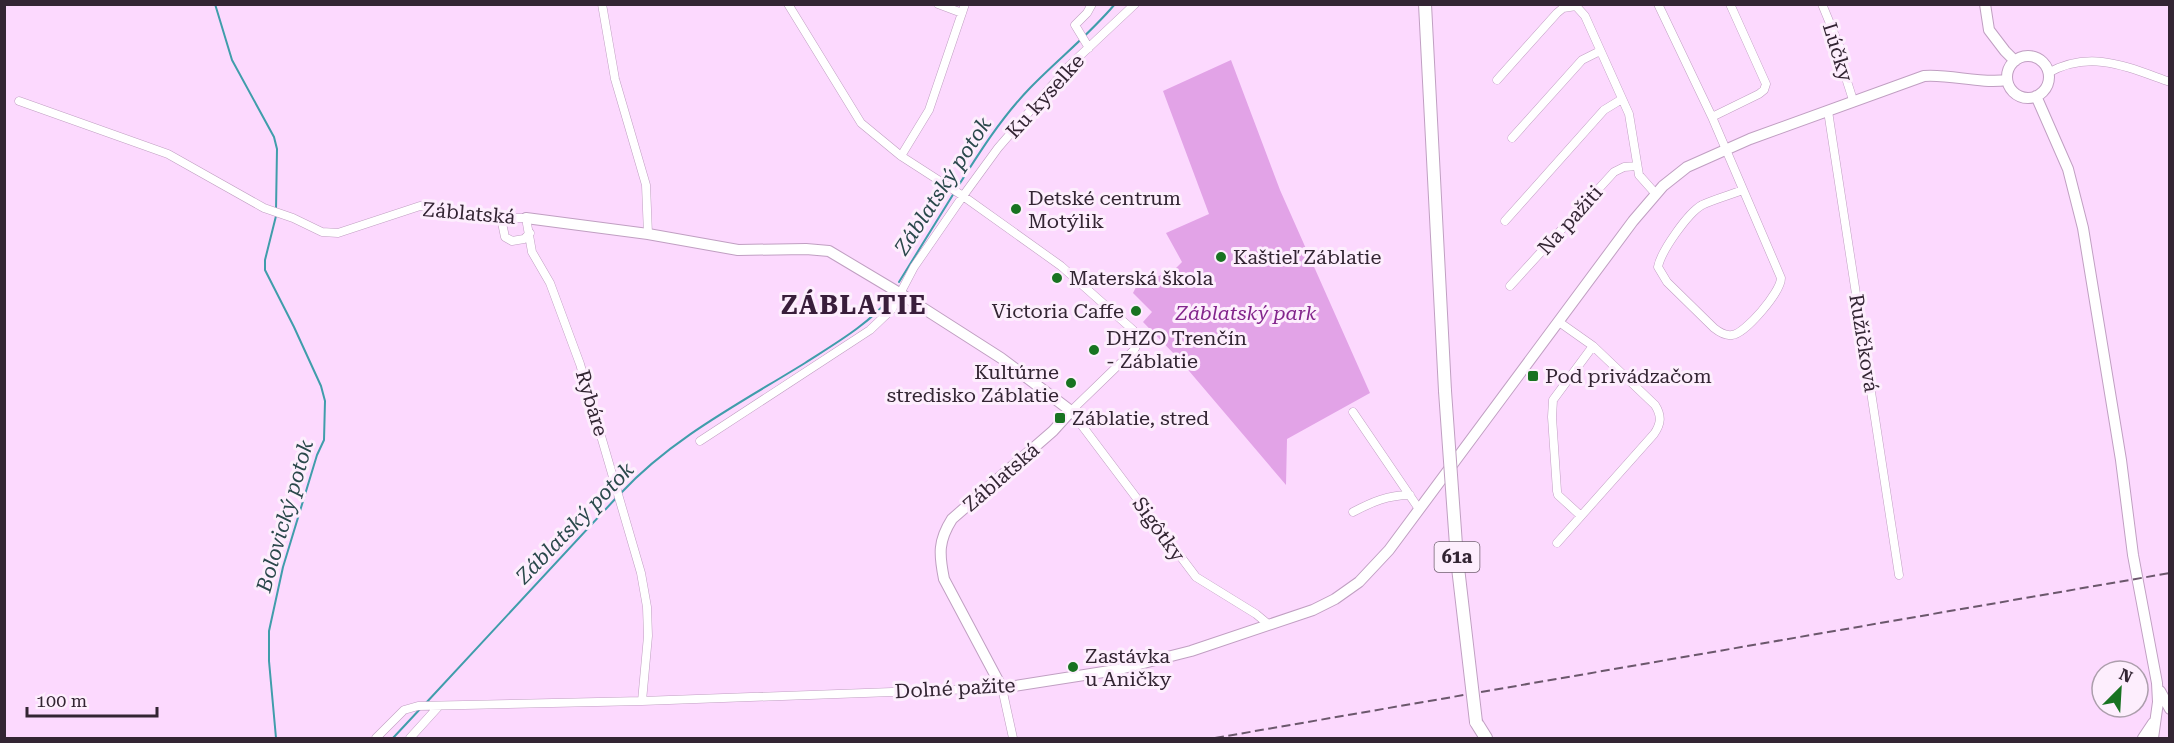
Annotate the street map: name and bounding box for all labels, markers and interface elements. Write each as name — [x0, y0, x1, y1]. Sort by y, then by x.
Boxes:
street label: Lúčky — [1818, 20, 1858, 85]
street label: Ku kyselke — [1001, 49, 1089, 143]
water label: Záblatský potok — [889, 112, 997, 260]
street label: Na pažiti — [1533, 180, 1607, 260]
place label: Detské centrum Motýlik — [1028, 186, 1181, 233]
street label: Záblatská — [422, 197, 517, 229]
marker: Detské centrum Motýlik — [1009, 202, 1023, 216]
place label: Kaštieľ Záblatie — [1233, 245, 1381, 269]
marker: Kaštieľ Záblatie — [1214, 250, 1228, 264]
place label: Materská škola — [1069, 266, 1213, 290]
marker: Materská škola — [1050, 271, 1064, 285]
district label: ZÁBLATIE — [781, 289, 927, 320]
street label: Ružičková — [1844, 292, 1884, 394]
place label: Victoria Caffe — [992, 299, 1124, 323]
park label: Záblatský park — [1175, 301, 1316, 325]
marker: Victoria Caffe — [1129, 304, 1143, 318]
place label: DHZO Trenčín - Záblatie — [1106, 326, 1247, 373]
marker: DHZO Trenčín - Záblatie — [1087, 343, 1101, 357]
place label: Kultúrne stredisko Záblatie — [887, 360, 1059, 407]
place label: Pod privádzačom — [1545, 364, 1712, 388]
street label: Rybáre — [571, 367, 613, 439]
marker: Pod privádzačom — [1526, 369, 1540, 383]
marker: Kultúrne stredisko Záblatie — [1064, 376, 1078, 390]
place label: Záblatie, stred — [1072, 406, 1209, 430]
marker: Záblatie, stred — [1053, 411, 1067, 425]
water label: Bolovický potok — [252, 437, 318, 596]
street label: Záblatská — [958, 437, 1044, 517]
water label: Záblatský potok — [511, 457, 639, 589]
street label: Sigôtky — [1128, 492, 1190, 566]
road number: 61a — [1434, 542, 1480, 572]
place label: Zastávka u Aničky — [1085, 644, 1171, 691]
north arrow — [2090, 659, 2150, 719]
marker: Zastávka u Aničky — [1066, 660, 1080, 674]
text: N — [2116, 665, 2135, 687]
street label: Dolné pažite — [894, 673, 1016, 703]
scale bar — [27, 680, 158, 718]
text: 100 m — [36, 690, 87, 711]

